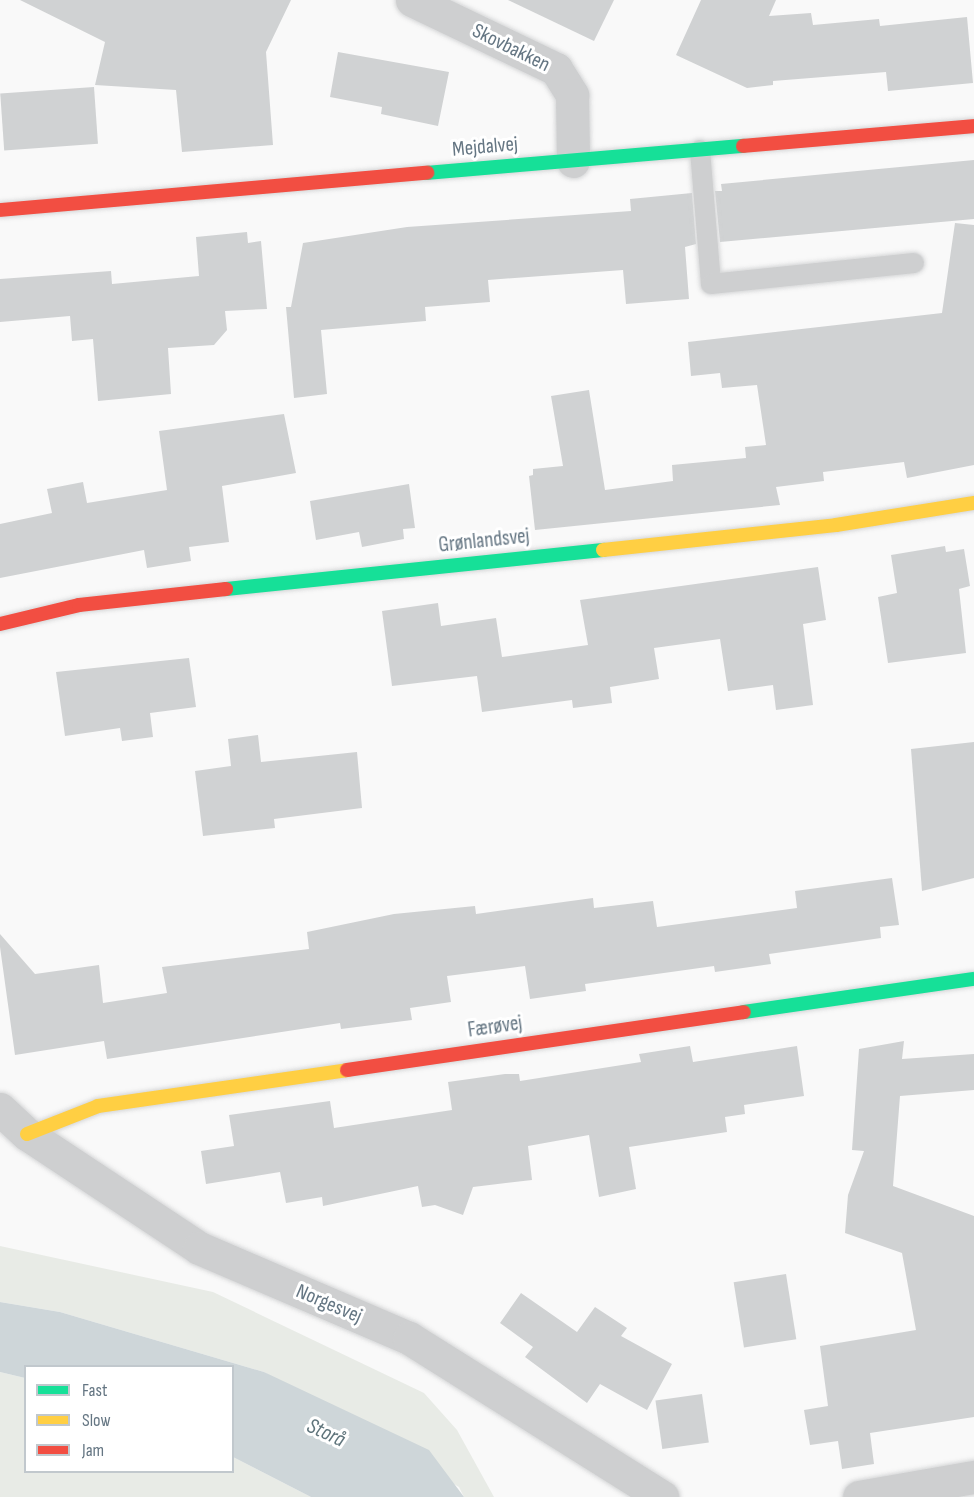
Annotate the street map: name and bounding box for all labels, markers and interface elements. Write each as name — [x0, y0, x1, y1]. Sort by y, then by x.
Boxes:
street label: Skovbakken — [468, 18, 554, 78]
street label: Mejdalvej — [451, 132, 519, 162]
street label: Grønlandsvej — [437, 524, 531, 558]
street label: Færøvej — [466, 1011, 524, 1043]
street label: Norgesvej — [292, 1279, 366, 1329]
legend — [24, 1365, 234, 1473]
text: Fast — [82, 1380, 107, 1401]
text: Slow — [82, 1410, 111, 1431]
water label: Storå — [303, 1413, 349, 1453]
text: Jam — [82, 1440, 104, 1461]

